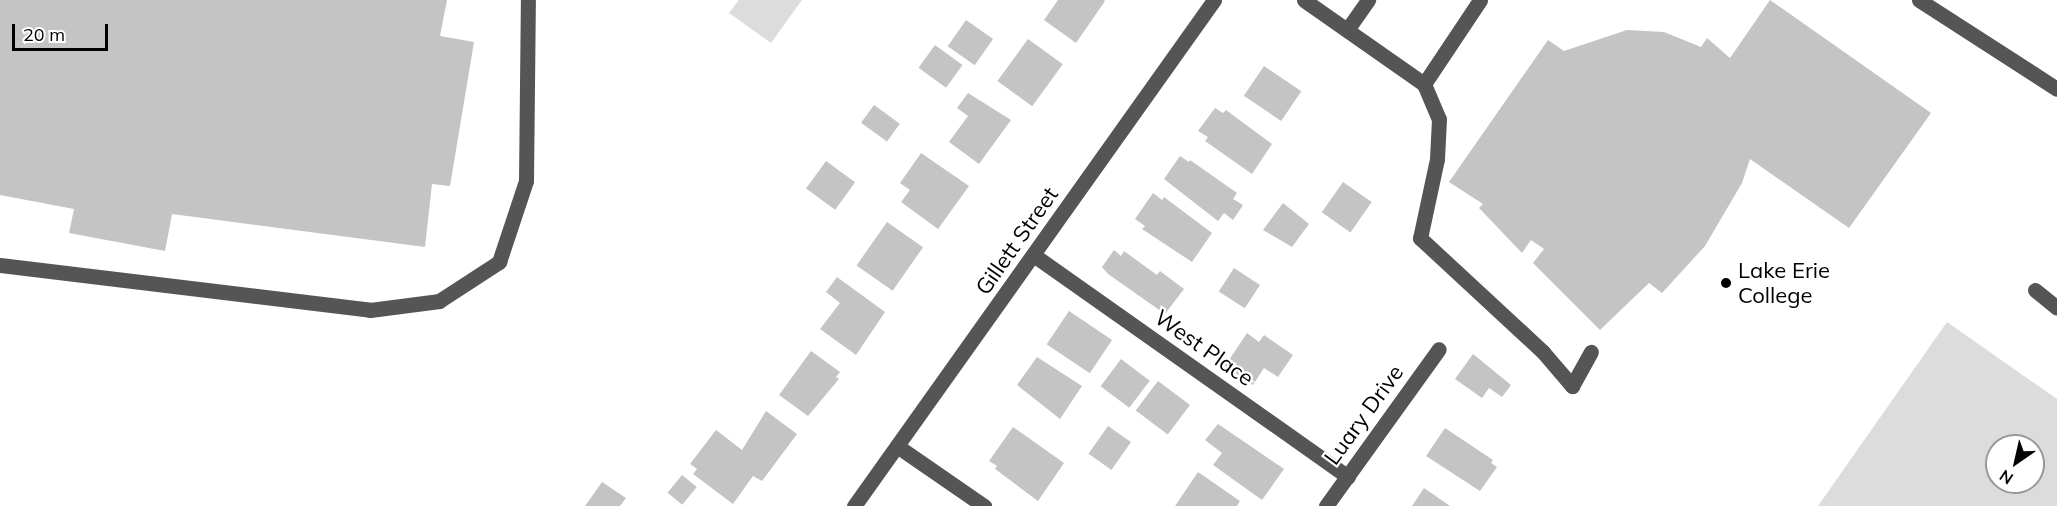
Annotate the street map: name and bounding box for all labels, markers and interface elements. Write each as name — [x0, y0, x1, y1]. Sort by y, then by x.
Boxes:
scale bar — [15, 12, 111, 50]
text: 20 m — [23, 23, 65, 46]
street label: Gillett Street — [970, 182, 1064, 300]
place label: Lake Erie College — [1738, 257, 1830, 308]
marker: Lake Erie College — [1719, 276, 1733, 290]
street label: West Place — [1149, 304, 1259, 392]
street label: Luary Drive — [1319, 360, 1409, 470]
north arrow — [1985, 434, 2045, 494]
text: N — [1995, 466, 2017, 489]

